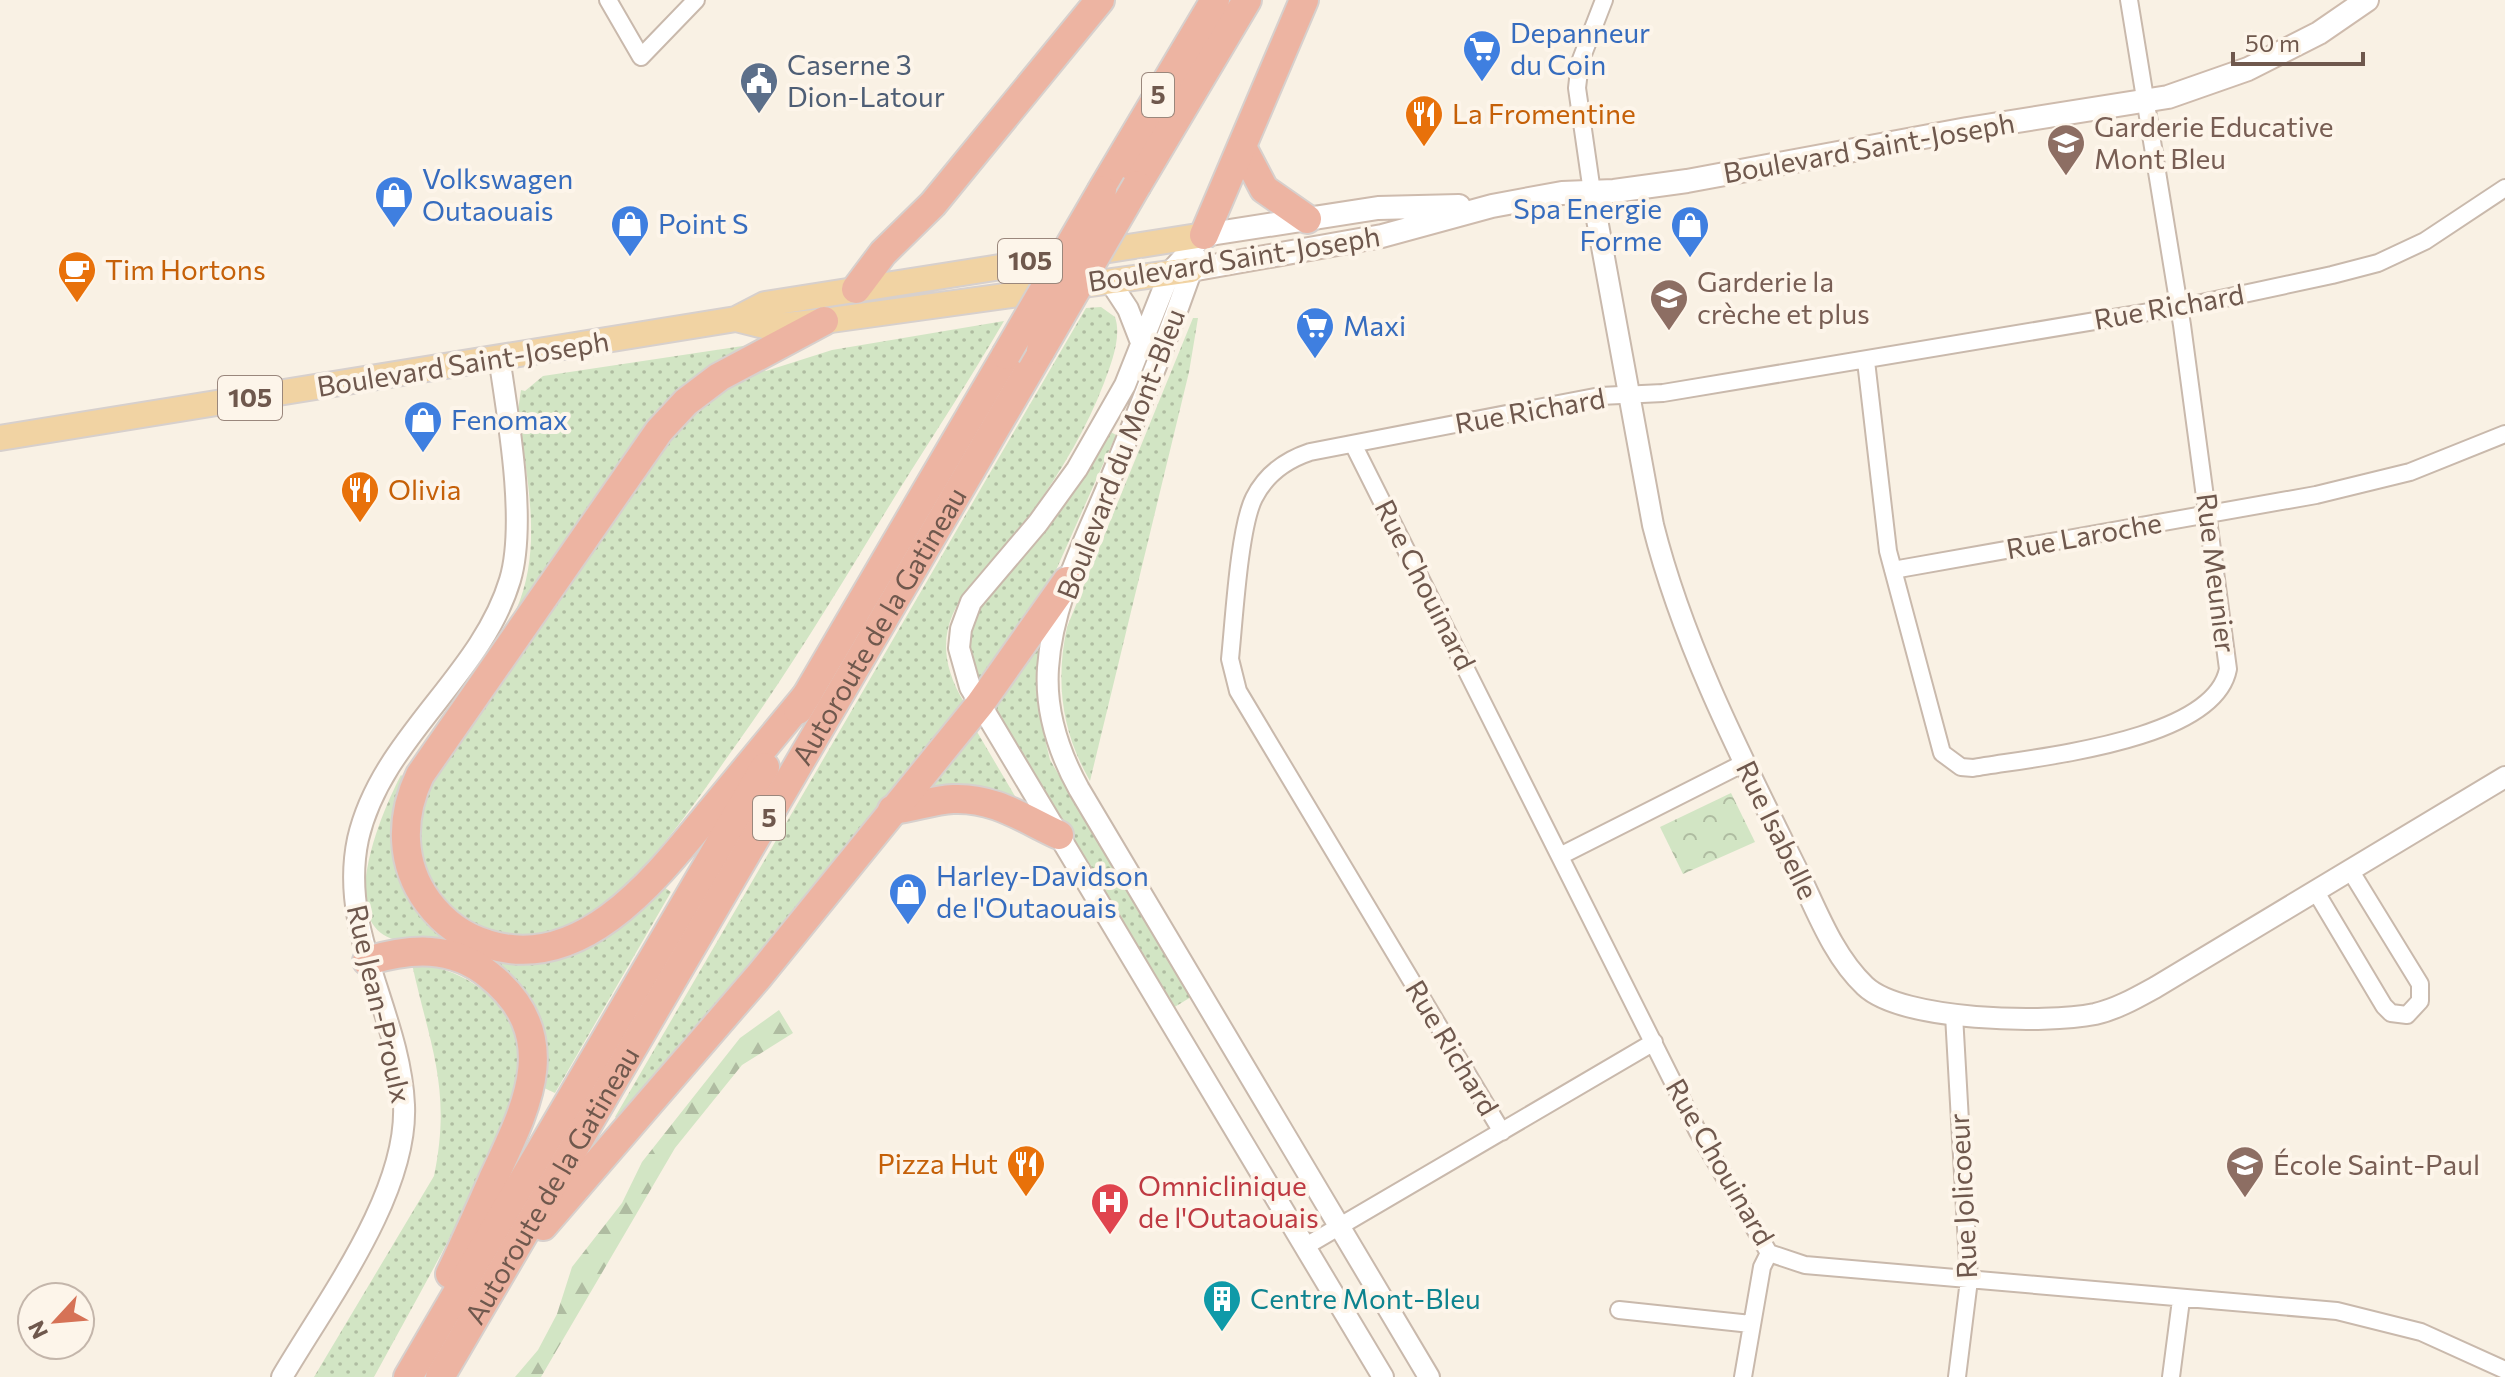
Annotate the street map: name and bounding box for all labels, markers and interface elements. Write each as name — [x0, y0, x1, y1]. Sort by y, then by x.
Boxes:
place label: Depanneur du Coin — [1510, 15, 1650, 81]
scale bar — [2233, 16, 2363, 66]
supermarket icon: Depanneur du Coin — [1461, 28, 1503, 83]
text: 50 m — [2245, 28, 2300, 57]
place label: Caserne 3 Dion-Latour — [787, 47, 945, 113]
public building icon: Caserne 3 Dion-Latour — [738, 60, 780, 115]
road number: 5 — [1142, 73, 1174, 117]
restaurant icon: La Fromentine — [1403, 93, 1445, 148]
place label: La Fromentine — [1452, 96, 1636, 130]
street label: Boulevard Saint-Joseph — [1720, 105, 2017, 189]
place label: Garderie Educative Mont Bleu — [2094, 109, 2334, 175]
school or university icon: Garderie Educative Mont Bleu — [2045, 122, 2087, 177]
place label: Volkswagen Outaouais — [422, 161, 573, 227]
shop icon: Volkswagen Outaouais — [373, 174, 415, 229]
place label: Spa Energie Forme — [1513, 191, 1662, 257]
shop icon: Point S — [609, 203, 651, 258]
shop icon: Spa Energie Forme — [1669, 204, 1711, 259]
place label: Point S — [658, 206, 748, 240]
street label: Boulevard Saint-Joseph — [1085, 218, 1382, 298]
road number: 105 — [998, 239, 1062, 283]
cafe icon: Tim Hortons — [56, 249, 98, 304]
place label: Tim Hortons — [105, 252, 266, 286]
place label: Garderie la crèche et plus — [1697, 264, 1870, 330]
street label: Rue Richard — [2091, 276, 2247, 336]
school or university icon: Garderie la crèche et plus — [1648, 277, 1690, 332]
street label: Boulevard du Mont-Bleu — [1049, 304, 1191, 604]
supermarket icon: Maxi — [1294, 305, 1336, 360]
place label: Maxi — [1343, 308, 1406, 342]
street label: Boulevard Saint-Joseph — [314, 323, 611, 403]
road number: 105 — [218, 376, 282, 420]
street label: Rue Richard — [1452, 380, 1608, 440]
shop icon: Fenomax — [402, 399, 444, 454]
place label: Fenomax — [451, 402, 568, 436]
restaurant icon: Olivia — [339, 469, 381, 524]
place label: Olivia — [388, 472, 461, 506]
street label: Autoroute de la Gatineau — [784, 481, 973, 770]
street label: Rue Meunier — [2190, 491, 2244, 655]
street label: Rue Chouinard — [1368, 494, 1483, 675]
street label: Rue Laroche — [2003, 505, 2164, 565]
street label: Rue Isabelle — [1730, 755, 1826, 904]
road number: 5 — [753, 796, 785, 840]
place label: Harley-Davidson de l'Outaouais — [936, 858, 1149, 924]
shop icon: Harley-Davidson de l'Outaouais — [887, 871, 929, 926]
street label: Rue Jean-Proulx — [341, 901, 419, 1106]
street label: Rue Richard — [1399, 974, 1507, 1121]
street label: Autoroute de la Gatineau — [457, 1040, 646, 1330]
street label: Rue Chouinard — [1659, 1072, 1782, 1251]
street label: Rue Jolicoeur — [1941, 1112, 1983, 1280]
restaurant icon: Pizza Hut — [1005, 1143, 1047, 1198]
school or university icon: École Saint-Paul — [2224, 1144, 2266, 1199]
place label: Pizza Hut — [877, 1146, 998, 1180]
place label: École Saint-Paul — [2273, 1147, 2480, 1181]
place label: Omniclinique de l'Outaouais — [1138, 1168, 1319, 1234]
hospital icon: Omniclinique de l'Outaouais — [1089, 1181, 1131, 1236]
building icon: Centre Mont-Bleu — [1201, 1278, 1243, 1333]
north arrow — [16, 1281, 96, 1361]
place label: Centre Mont-Bleu — [1250, 1281, 1481, 1315]
text: N — [22, 1317, 53, 1343]

